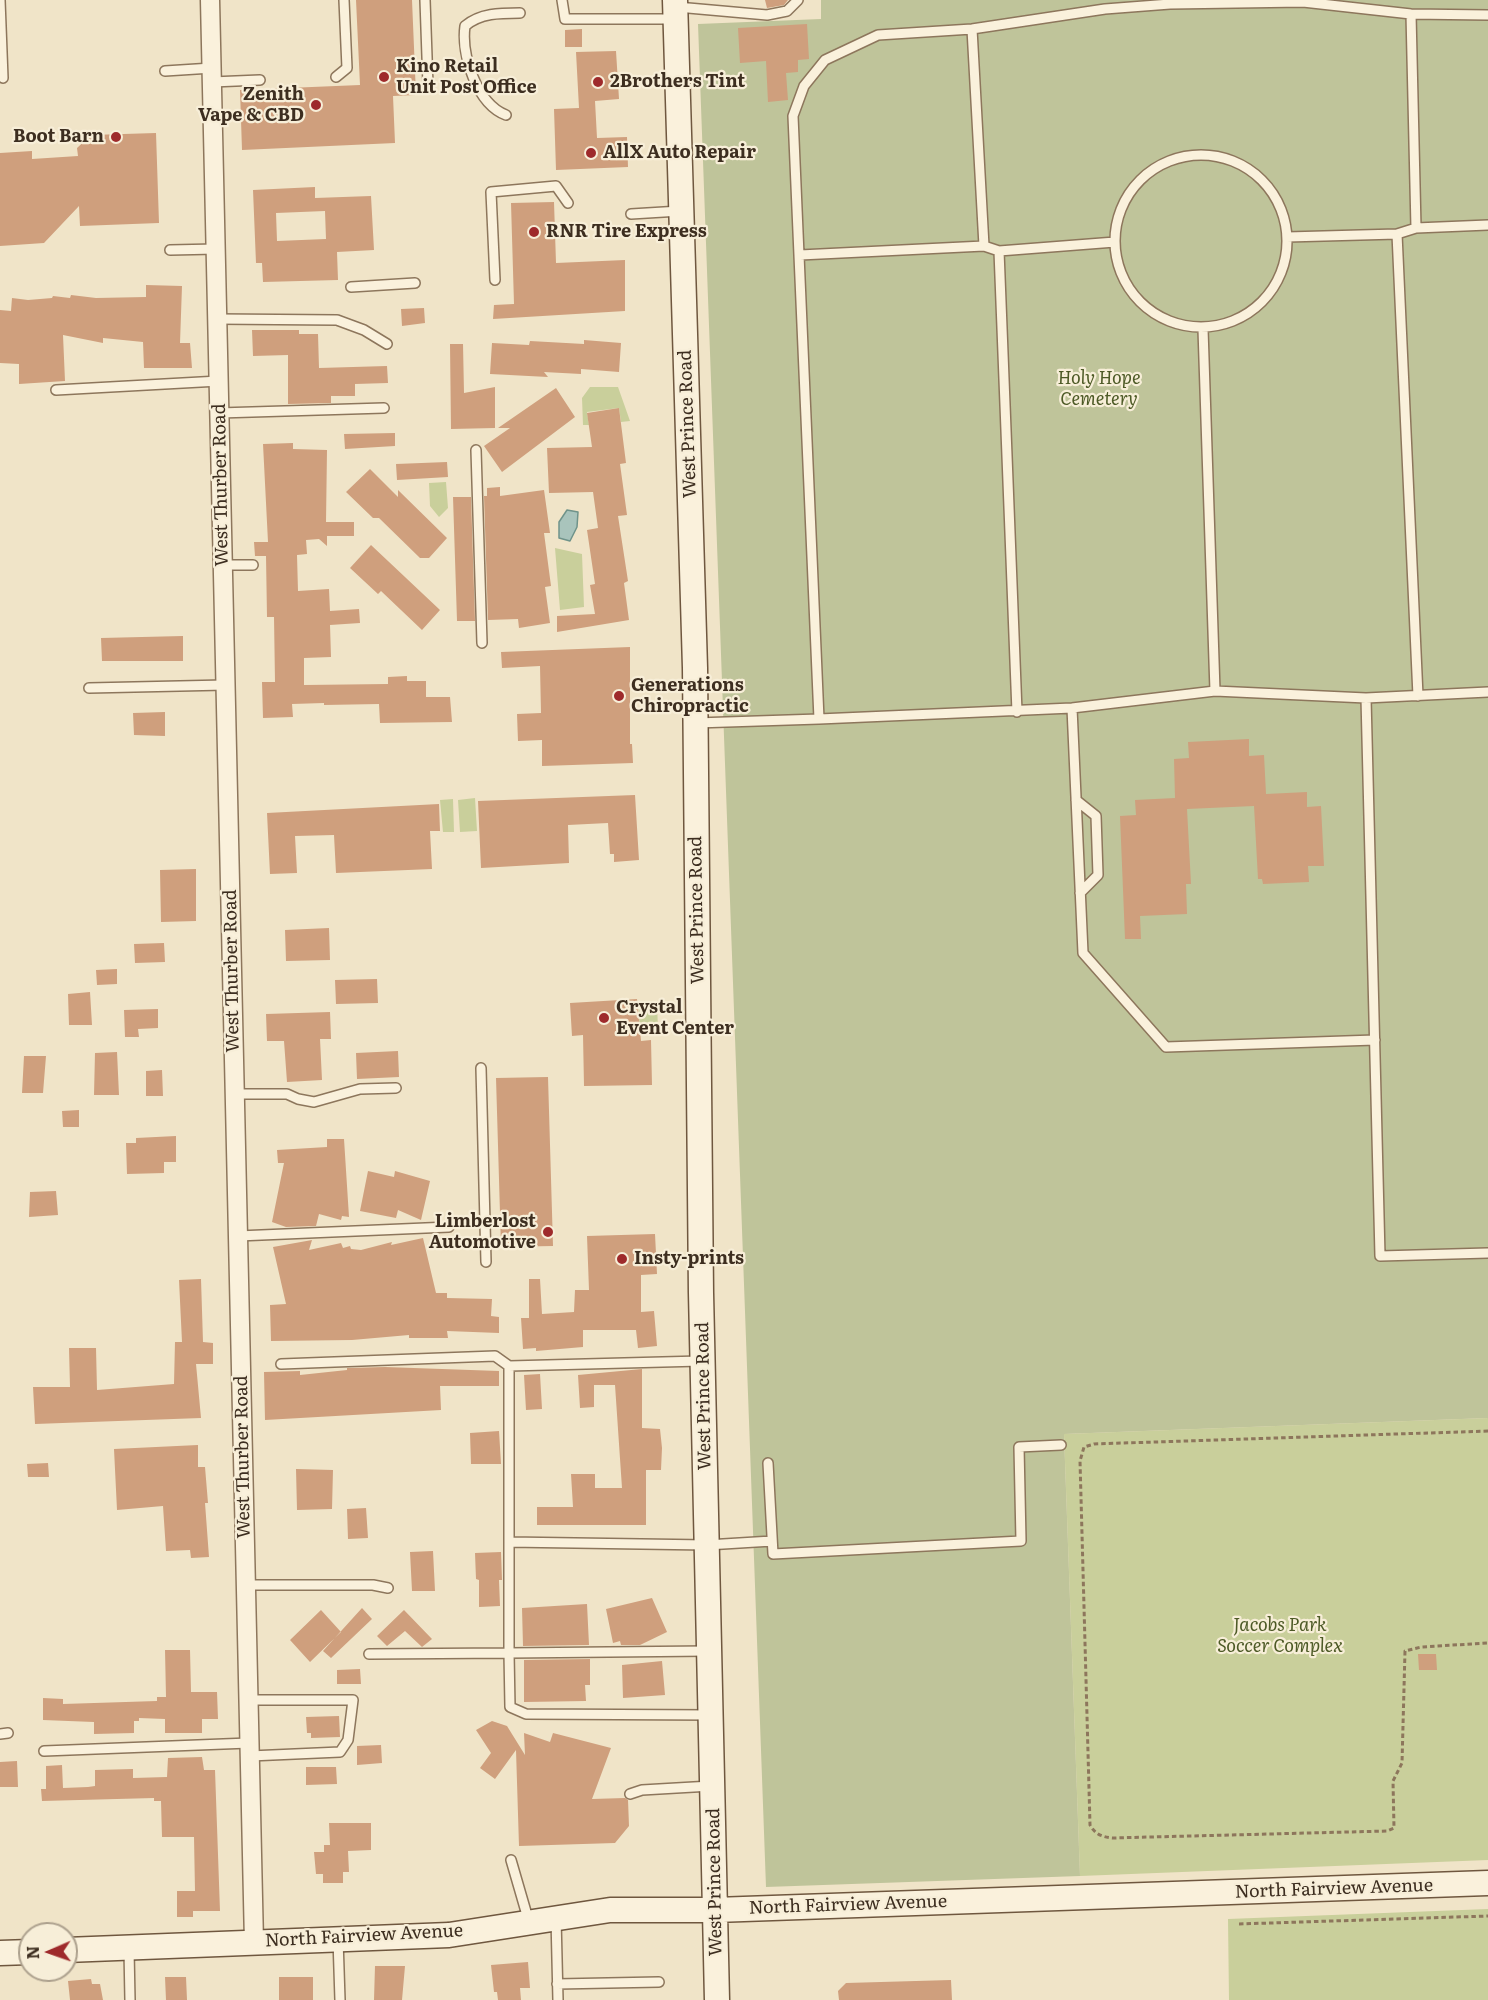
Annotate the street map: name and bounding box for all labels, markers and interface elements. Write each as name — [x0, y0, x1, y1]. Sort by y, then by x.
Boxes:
place label: Kino Retail Unit Post Office — [396, 56, 537, 98]
marker: Kino Retail Unit Post Office — [377, 70, 391, 84]
place label: 2Brothers Tint — [610, 71, 745, 93]
marker: 2Brothers Tint — [591, 75, 605, 89]
place label: Zenith Vape & CBD — [198, 84, 304, 127]
marker: Zenith Vape & CBD — [309, 98, 323, 112]
place label: Boot Barn — [13, 126, 104, 148]
marker: Boot Barn — [109, 130, 123, 144]
place label: AllX Auto Repair — [603, 142, 756, 164]
marker: AllX Auto Repair — [584, 146, 598, 160]
place label: RNR Tire Express — [546, 221, 707, 243]
marker: RNR Tire Express — [527, 225, 541, 239]
street label: West Prince Road — [675, 349, 701, 499]
park label: Holy Hope Cemetery — [1057, 368, 1141, 410]
street label: West Thurber Road — [209, 403, 233, 567]
place label: Generations Chiropractic — [631, 675, 749, 718]
marker: Generations Chiropractic — [612, 689, 626, 703]
street label: West Prince Road — [685, 836, 709, 984]
street label: West Thurber Road — [220, 889, 244, 1053]
place label: Crystal Event Center — [616, 997, 734, 1040]
marker: Crystal Event Center — [597, 1011, 611, 1025]
place label: Limberlost Automotive — [429, 1211, 536, 1254]
marker: Limberlost Automotive — [541, 1225, 555, 1239]
place label: Insty-prints — [634, 1248, 744, 1270]
marker: Insty-prints — [615, 1252, 629, 1266]
street label: West Prince Road — [692, 1322, 716, 1470]
street label: West Thurber Road — [231, 1375, 255, 1539]
park label: Jacobs Park Soccer Complex — [1217, 1615, 1343, 1658]
street label: West Prince Road — [703, 1808, 727, 1956]
street label: North Fairview Avenue — [1234, 1875, 1434, 1903]
street label: North Fairview Avenue — [748, 1891, 948, 1919]
street label: North Fairview Avenue — [264, 1920, 464, 1952]
north arrow — [18, 1922, 78, 1982]
text: N — [20, 1945, 44, 1960]

